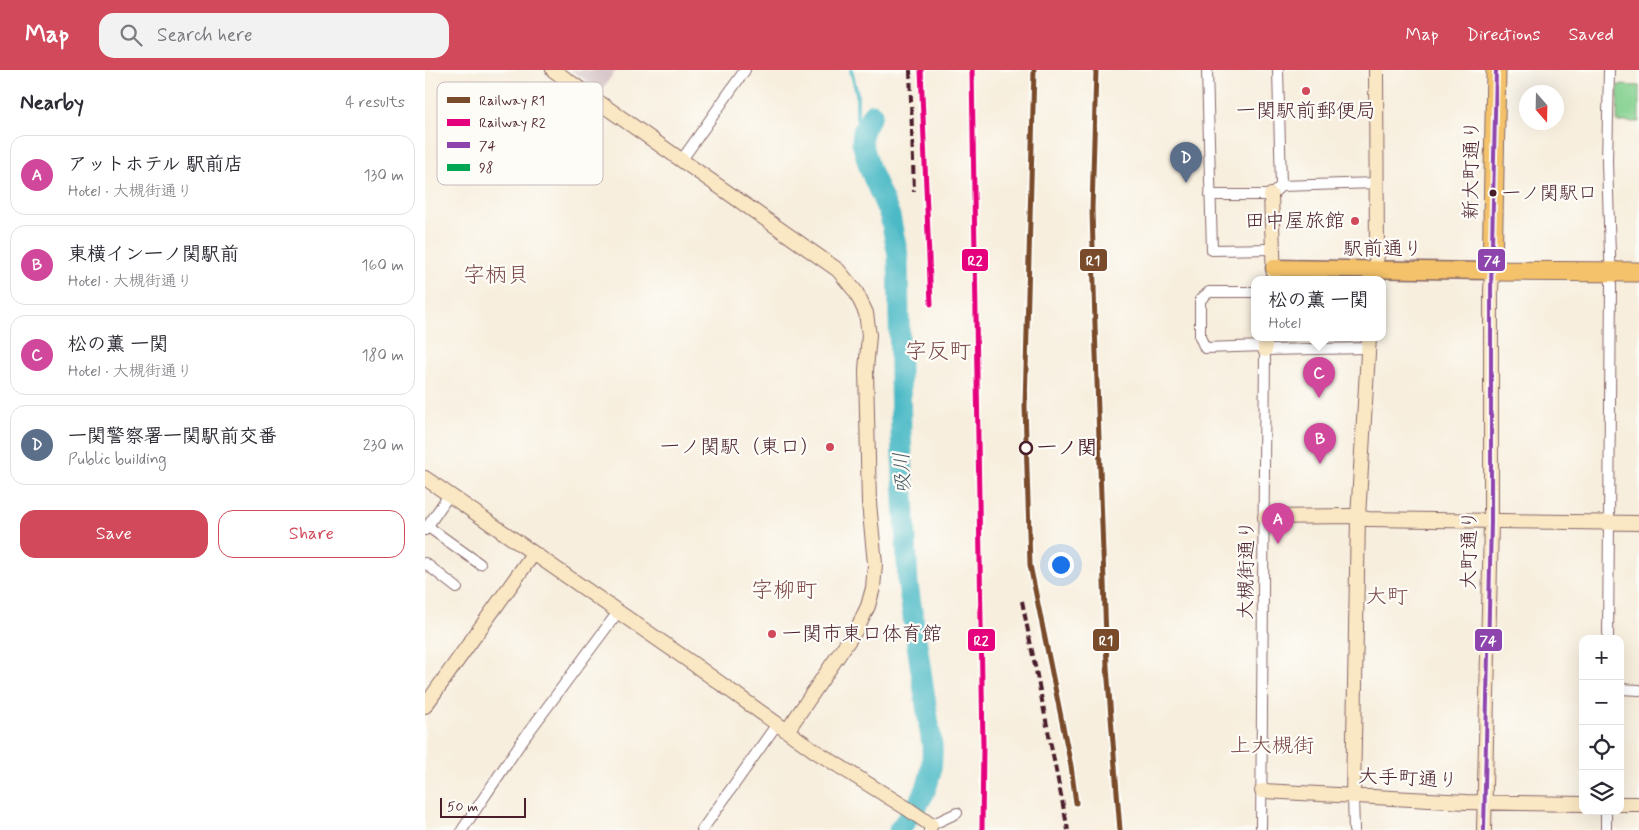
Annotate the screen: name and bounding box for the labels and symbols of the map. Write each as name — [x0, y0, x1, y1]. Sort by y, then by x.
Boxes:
legend — [437, 82, 603, 185]
marker: 一関駅前郵便局 — [1300, 85, 1312, 97]
north arrow — [1519, 85, 1564, 130]
text: Railway R1 — [479, 92, 545, 110]
place label: 一関駅前郵便局 — [1236, 98, 1376, 125]
text: Railway R2 — [479, 114, 546, 132]
street label: 新大町通り — [1458, 120, 1486, 220]
text: 74 — [479, 137, 496, 155]
pin: D — [1170, 142, 1202, 183]
text: 98 — [479, 159, 494, 177]
place label: 一ノ関駅口 — [1502, 181, 1597, 206]
marker: 一ノ関駅口 — [1488, 188, 1498, 198]
place label: 田中屋旅館 — [1245, 208, 1345, 235]
marker: 田中屋旅館 — [1349, 215, 1361, 227]
street label: 駅前通り — [1343, 236, 1423, 263]
line badge: R2 — [961, 248, 989, 272]
line badge: R1 — [1079, 248, 1108, 272]
line badge: 74 — [1477, 248, 1506, 272]
text: R2 — [967, 252, 983, 270]
text: R1 — [1086, 252, 1100, 270]
text: 74 — [1484, 252, 1501, 270]
district label: 字柄貝 — [463, 262, 529, 290]
district label: 字反町 — [905, 338, 971, 366]
pin: C — [1303, 357, 1335, 398]
pin: B — [1304, 423, 1336, 464]
place label: 一ノ関駅（東口） — [660, 434, 820, 461]
place label: 一ノ関 — [1037, 435, 1097, 462]
marker: 一ノ関駅（東口） — [824, 441, 836, 453]
marker: 一ノ関 — [1019, 441, 1033, 455]
water label: 吸川 — [888, 451, 918, 495]
pin: A — [1262, 503, 1294, 544]
street label: 大町通り — [1456, 510, 1484, 590]
street label: 大槻街通り — [1233, 520, 1261, 620]
your location — [1048, 552, 1074, 578]
district label: 字柳町 — [751, 577, 817, 605]
district label: 大町 — [1366, 583, 1408, 611]
place label: 一関市東口体育館 — [782, 621, 942, 648]
marker: 一関市東口体育館 — [766, 628, 778, 640]
line badge: R2 — [967, 628, 996, 652]
line badge: R1 — [1092, 628, 1120, 652]
line badge: 74 — [1474, 628, 1503, 652]
text: R2 — [973, 632, 989, 650]
text: R1 — [1099, 632, 1113, 650]
text: 74 — [1480, 632, 1497, 650]
district label: 上大槻街 — [1230, 732, 1314, 760]
street label: 大手町通り — [1357, 763, 1459, 795]
scale bar — [440, 795, 526, 818]

